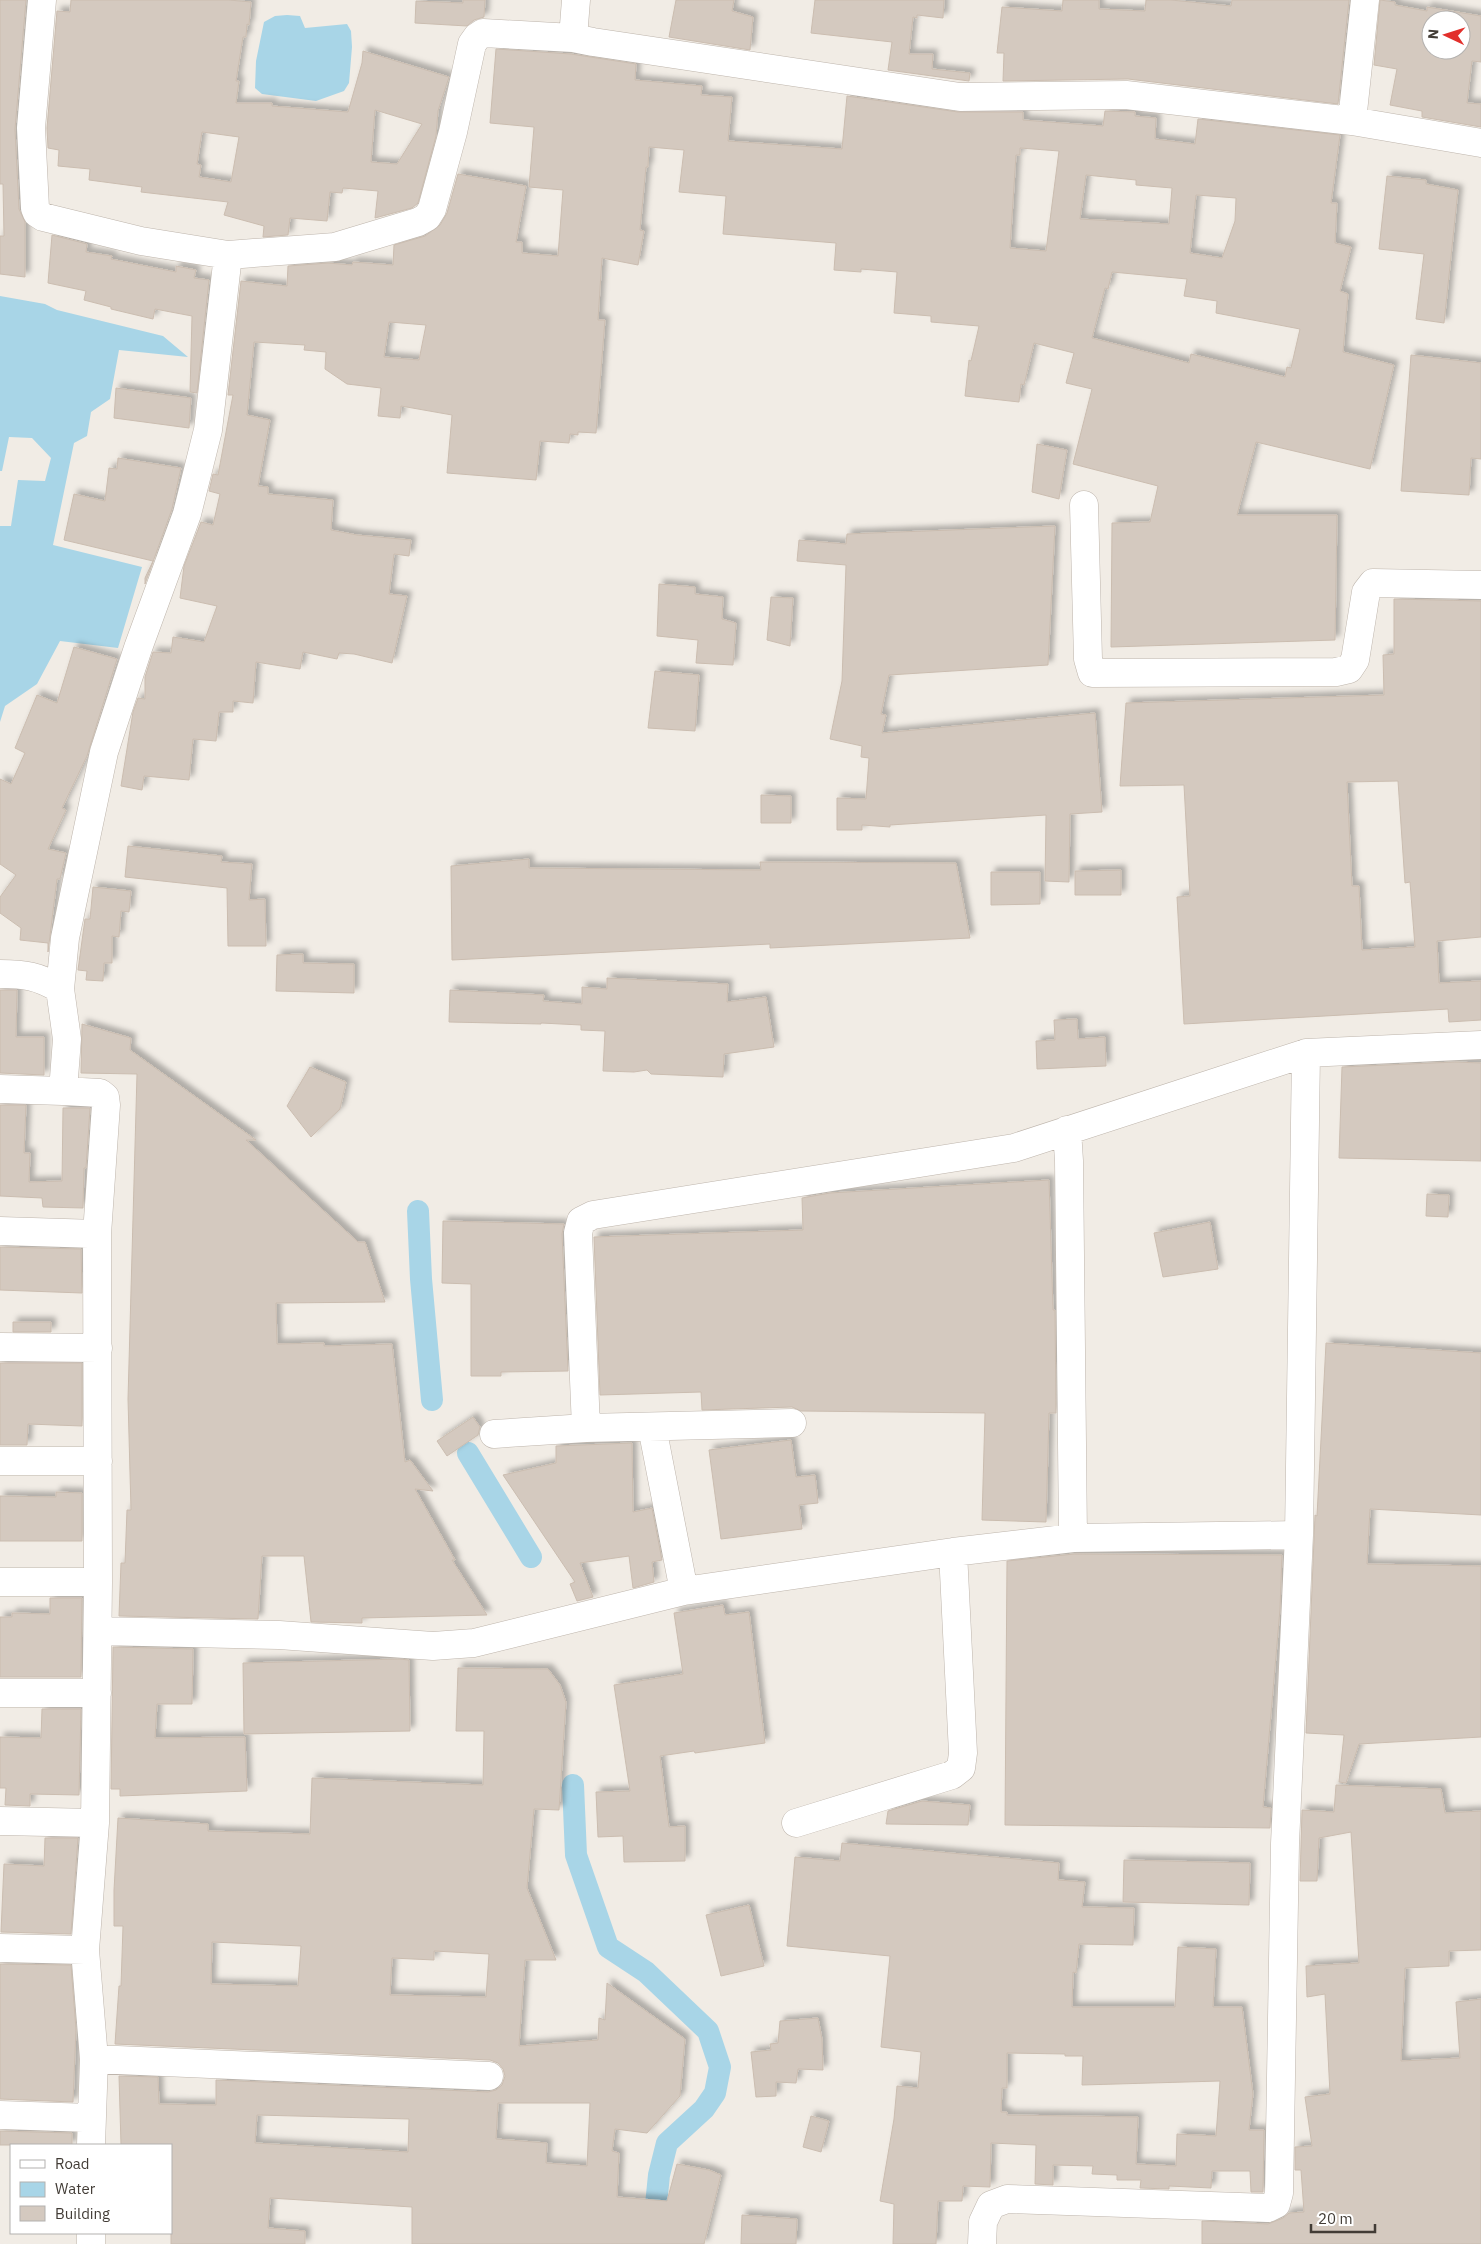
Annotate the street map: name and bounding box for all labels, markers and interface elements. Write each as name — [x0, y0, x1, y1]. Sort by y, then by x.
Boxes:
north arrow — [1421, 10, 1471, 60]
text: N — [1424, 28, 1442, 40]
legend — [10, 2144, 172, 2234]
text: Road — [55, 2154, 90, 2173]
text: Water — [55, 2179, 96, 2198]
scale bar — [1311, 2202, 1375, 2234]
text: Building — [55, 2204, 110, 2223]
text: 20 m — [1318, 2209, 1353, 2228]

